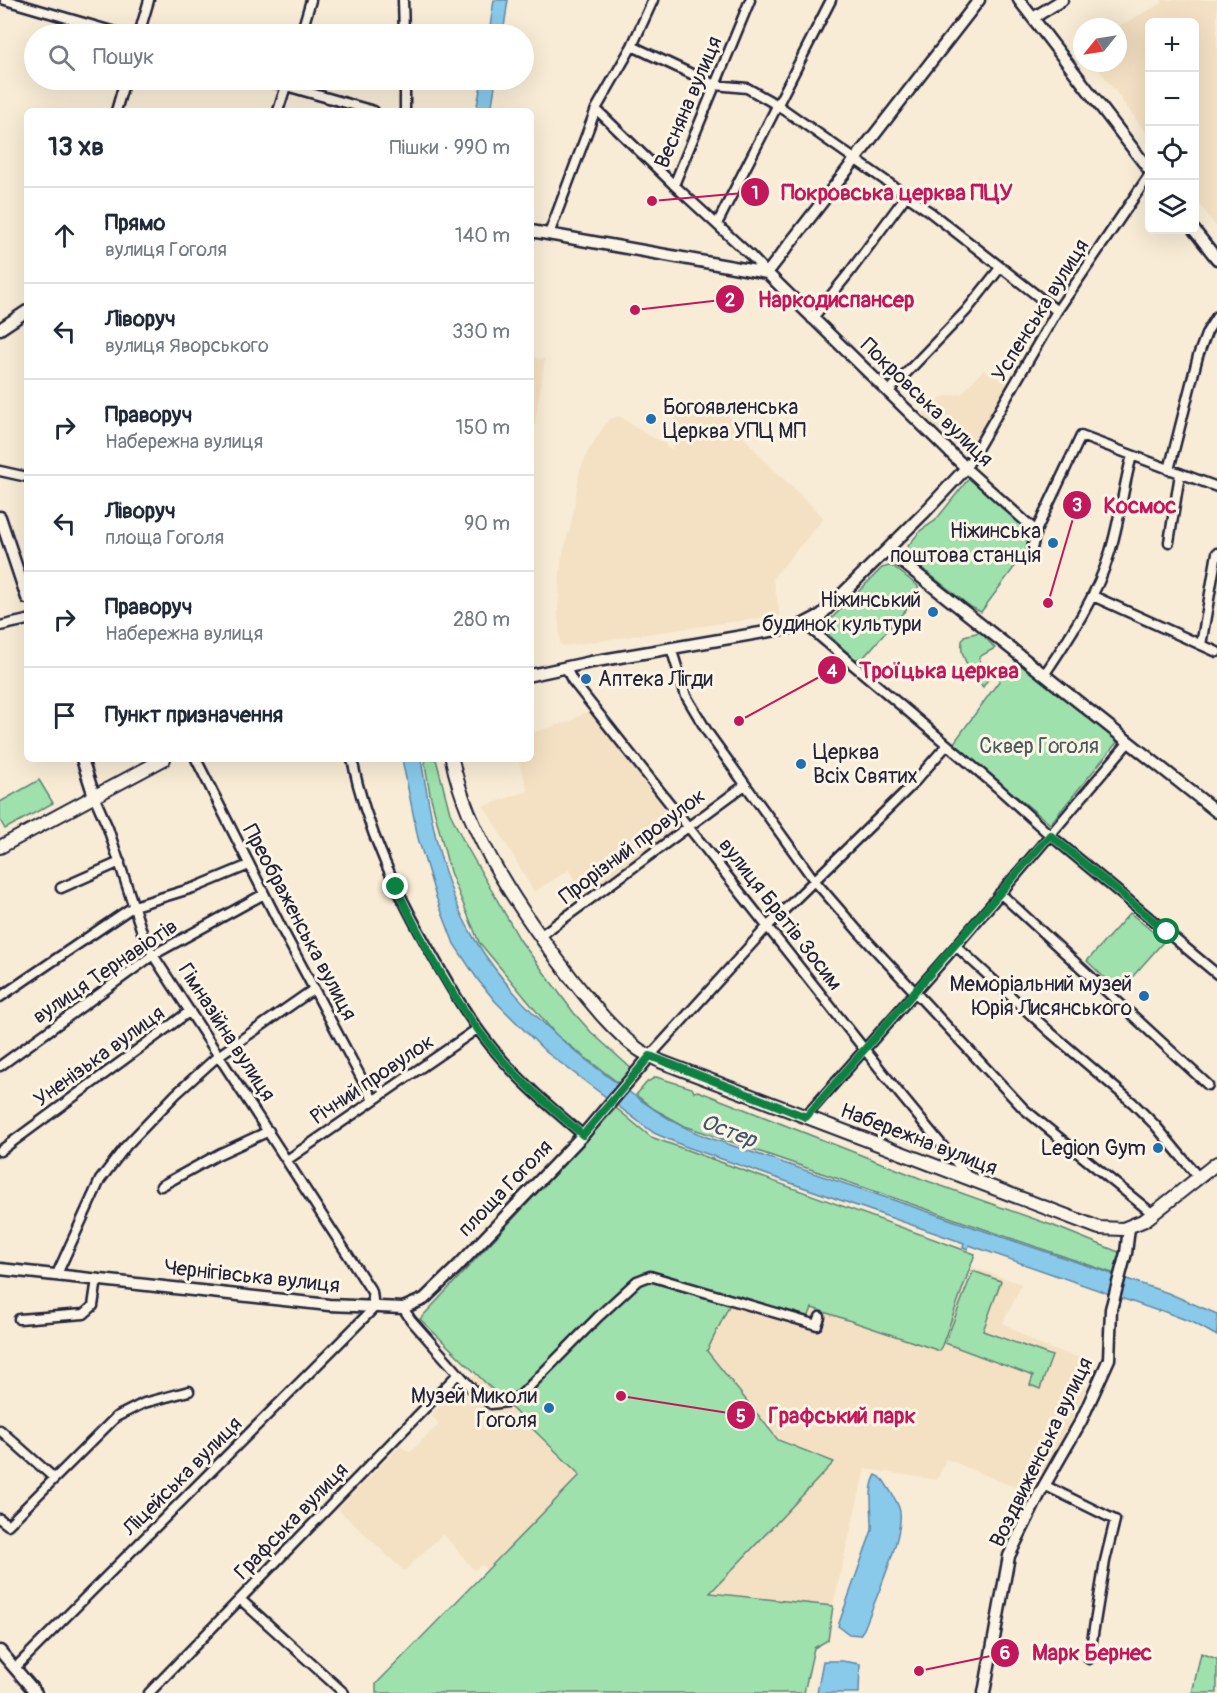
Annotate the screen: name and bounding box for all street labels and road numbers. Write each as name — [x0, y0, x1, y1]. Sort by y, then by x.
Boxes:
street label: Весняна вулиця — [649, 32, 728, 172]
street label: Успенська вулиця — [986, 234, 1095, 387]
street label: Покровська вулиця — [855, 332, 999, 473]
street label: Прорізний провулок — [554, 782, 711, 910]
street label: Преображенська вулиця — [236, 819, 363, 1025]
street label: вулиця Братів Зосим — [713, 833, 849, 996]
street label: вулиця Тернавіотів — [28, 913, 183, 1030]
street label: Гімназійна вулиця — [172, 958, 281, 1106]
street label: Уненізька вулиця — [29, 1000, 170, 1113]
street label: Річний провулок — [305, 1028, 439, 1131]
street label: Набережна вулиця — [836, 1097, 1001, 1182]
street label: площа Гоголя — [452, 1134, 558, 1243]
street label: Чернігівська вулиця — [163, 1254, 341, 1299]
street label: Воздвиженська вулиця — [984, 1353, 1099, 1552]
street label: Ліцейська вулиця — [116, 1411, 248, 1543]
street label: Графська вулиця — [229, 1457, 354, 1586]

